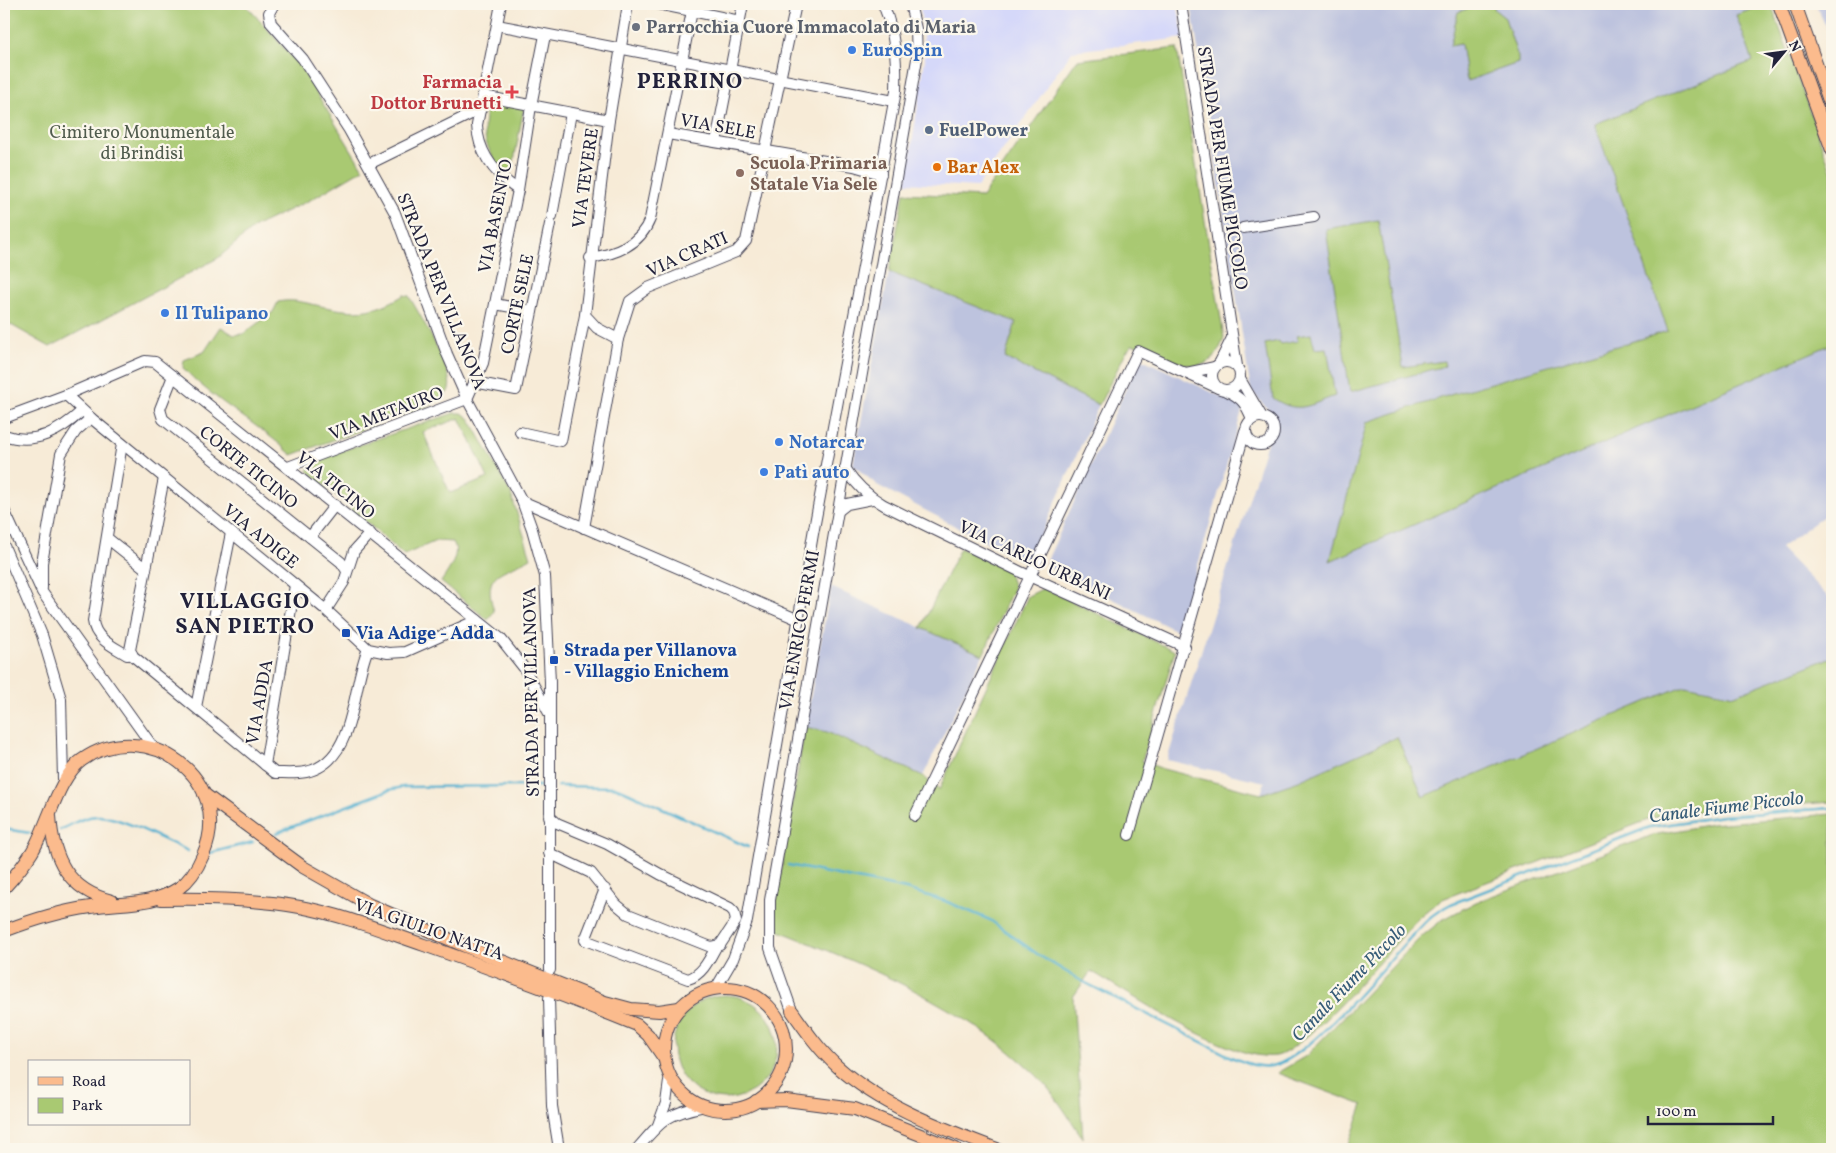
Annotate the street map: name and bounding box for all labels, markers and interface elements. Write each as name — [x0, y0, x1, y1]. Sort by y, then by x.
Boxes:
place label: Parrocchia Cuore Immacolato di Maria — [646, 16, 976, 41]
marker: Parrocchia Cuore Immacolato di Maria — [630, 21, 642, 33]
north arrow — [1758, 28, 1808, 78]
text: N — [1783, 37, 1805, 55]
place label: EuroSpin — [862, 39, 943, 64]
marker: EuroSpin — [846, 44, 858, 56]
street label: STRADA PER FIUME PICCOLO — [1190, 45, 1253, 292]
district label: PERRINO — [637, 67, 743, 98]
place label: Farmacia Dottor Brunetti — [371, 71, 502, 117]
marker: Farmacia Dottor Brunetti — [506, 86, 518, 98]
street label: VIA SELE — [678, 109, 758, 146]
place label: FuelPower — [939, 119, 1028, 144]
park label: Cimitero Monumentale di Brindisi — [49, 121, 235, 167]
marker: FuelPower — [923, 124, 935, 136]
street label: VIA TEVERE — [567, 126, 606, 230]
place label: Scuola Primaria Statale Via Sele — [750, 152, 888, 198]
place label: Bar Alex — [947, 156, 1019, 181]
street label: VIA BASENTO — [473, 157, 520, 276]
marker: Bar Alex — [931, 161, 943, 173]
marker: Scuola Primaria Statale Via Sele — [734, 167, 746, 179]
street label: STRADA PER VILLANOVA — [390, 189, 492, 394]
street label: VIA CRATI — [643, 226, 732, 284]
street label: CORTE SELE — [496, 252, 541, 357]
place label: Il Tulipano — [175, 302, 268, 327]
marker: Il Tulipano — [159, 307, 171, 319]
street label: VIA METAURO — [326, 381, 448, 448]
street label: CORTE TICINO — [193, 420, 303, 516]
place label: Notarcar — [789, 431, 865, 456]
marker: Notarcar — [773, 436, 785, 448]
street label: VIA TICINO — [290, 446, 380, 526]
place label: Patì auto — [774, 461, 850, 486]
marker: Patì auto — [758, 466, 770, 478]
street label: VIA ADIGE — [217, 499, 303, 576]
street label: VIA CARLO URBANI — [954, 515, 1115, 608]
street label: VIA ENRICO FERMI — [774, 548, 827, 712]
street label: STRADA PER VILLANOVA — [518, 586, 547, 797]
district label: VILLAGGIO SAN PIETRO — [175, 587, 315, 643]
place label: Via Adige - Adda — [356, 622, 494, 647]
marker: Via Adige - Adda — [340, 627, 352, 639]
place label: Strada per Villanova - Villaggio Enichem — [564, 639, 737, 685]
marker: Strada per Villanova - Villaggio Enichem — [548, 654, 560, 666]
street label: VIA ADDA — [241, 657, 280, 747]
water label: Canale Fiume Piccolo — [1647, 786, 1805, 830]
street label: VIA GIULIO NATTA — [350, 893, 507, 968]
water label: Canale Fiume Piccolo — [1286, 918, 1413, 1048]
legend — [28, 1060, 190, 1126]
text: Road — [72, 1072, 106, 1093]
scale bar — [1648, 1093, 1774, 1125]
text: Park — [72, 1096, 103, 1117]
text: 100 m — [1656, 1102, 1696, 1123]

